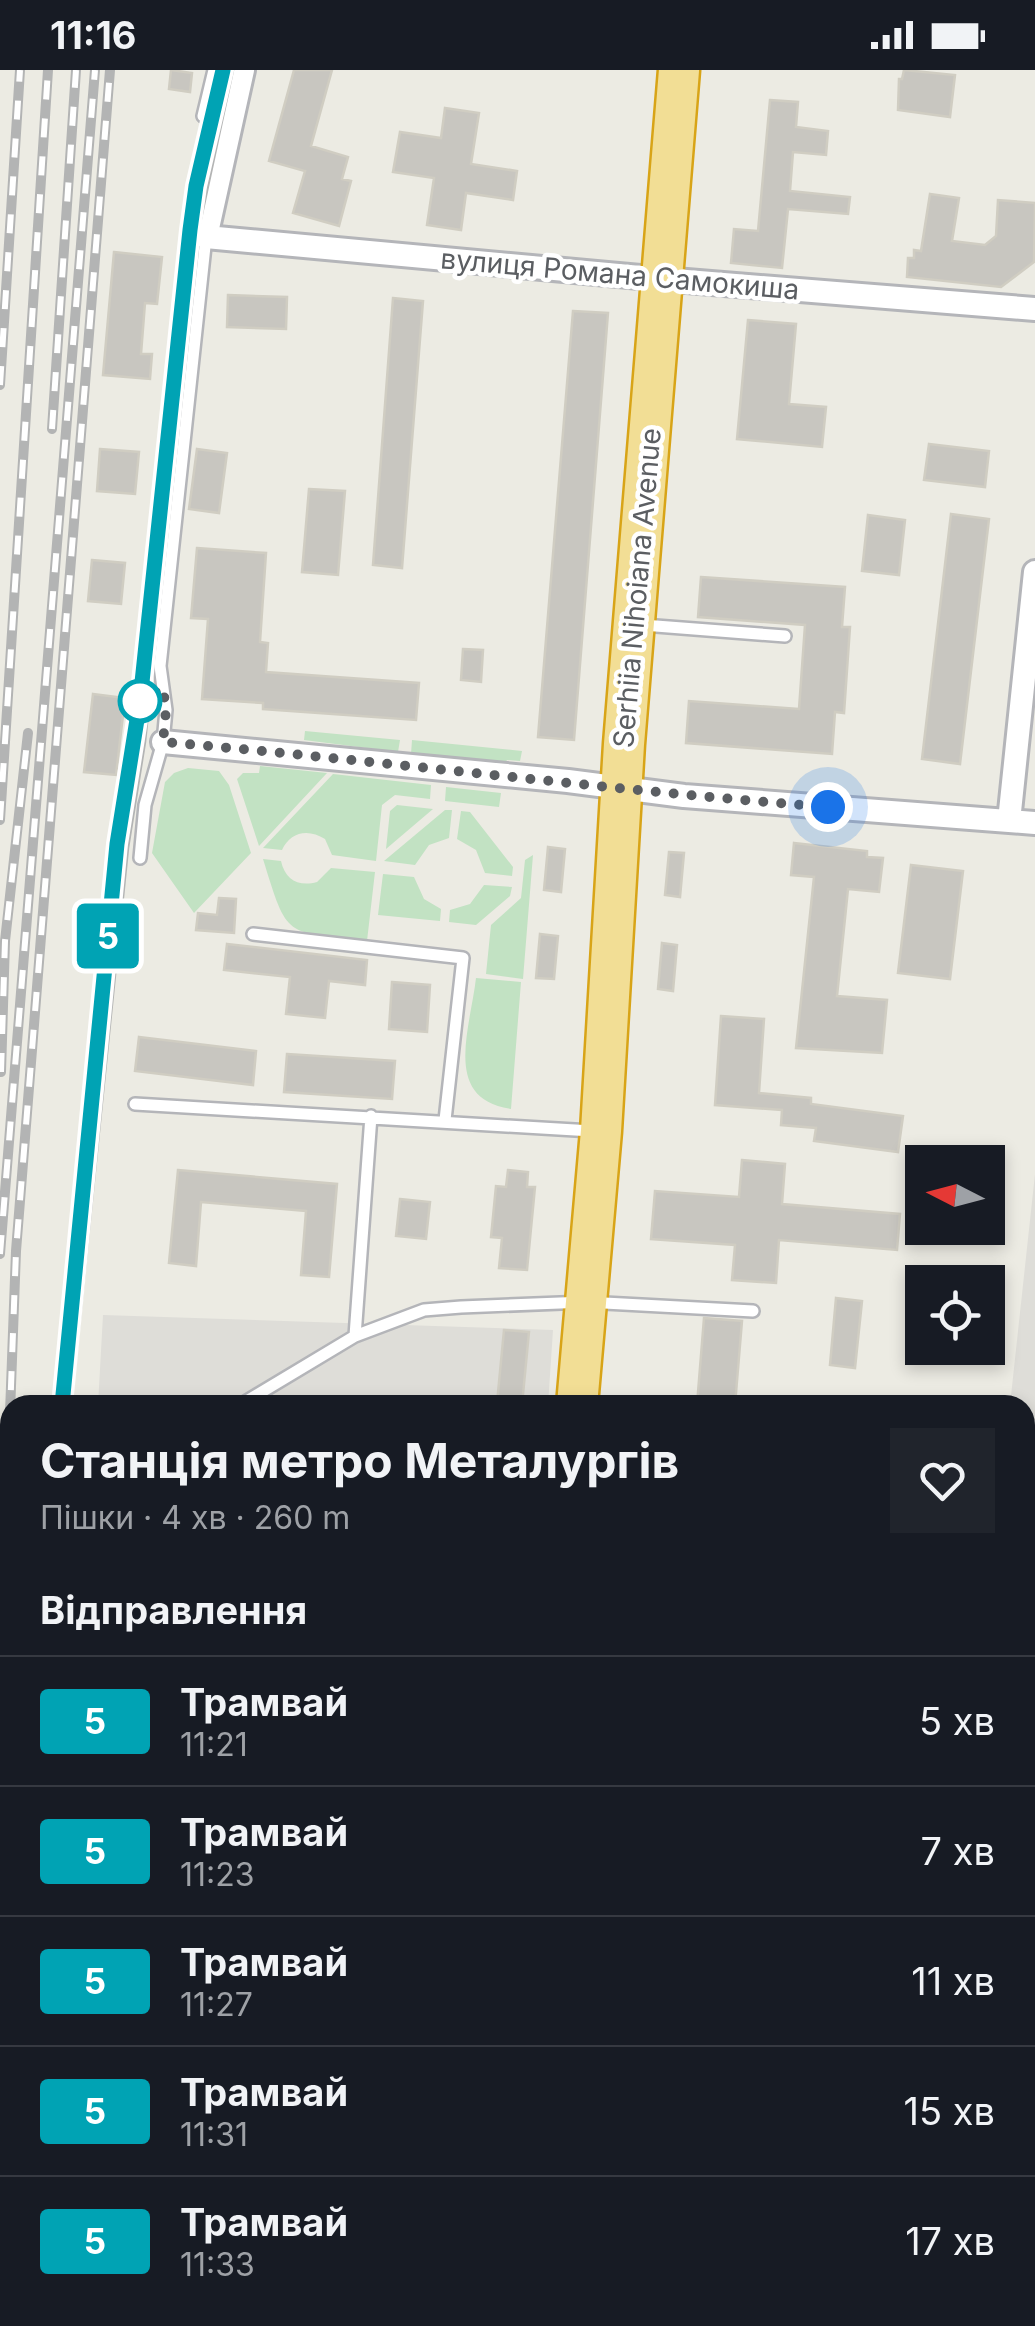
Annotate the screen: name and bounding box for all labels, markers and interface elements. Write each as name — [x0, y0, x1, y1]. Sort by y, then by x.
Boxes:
text: 11:16 — [50, 12, 137, 58]
street label: вулиця Романа Самокиша — [439, 241, 801, 307]
street label: Serhiia Nihoiana Avenue — [606, 427, 668, 749]
unlabelled marker — [119, 680, 161, 722]
your location — [803, 782, 853, 832]
line badge: 5 — [76, 904, 140, 968]
text: 5 — [97, 915, 119, 957]
north arrow — [905, 1145, 1005, 1245]
map controls — [905, 1145, 1005, 1365]
button: locate — [905, 1265, 1005, 1365]
button: heart — [890, 1428, 995, 1533]
text: Станція метро Металургів — [40, 1431, 679, 1490]
text: Пішки · 4 хв · 260 m — [40, 1498, 350, 1537]
text: Відправлення — [40, 1587, 307, 1633]
text: Трамвай — [180, 1679, 348, 1725]
text: 5 хв — [919, 1698, 995, 1744]
text: 5 — [84, 1700, 106, 1742]
text: 11:21 — [180, 1725, 248, 1764]
text: Трамвай — [180, 1809, 348, 1855]
text: 7 хв — [921, 1828, 995, 1874]
text: 5 — [84, 1830, 106, 1872]
text: 11:23 — [180, 1855, 255, 1894]
text: Трамвай — [180, 1939, 348, 1985]
text: 11 хв — [911, 1958, 995, 2004]
text: 5 — [84, 1960, 106, 2002]
text: 11:27 — [180, 1985, 253, 2024]
text: Трамвай — [180, 2069, 348, 2115]
text: 15 хв — [904, 2088, 995, 2134]
text: 5 — [84, 2090, 106, 2132]
text: 11:31 — [180, 2115, 248, 2154]
text: Трамвай — [180, 2199, 348, 2245]
text: 17 хв — [905, 2218, 995, 2264]
text: 5 — [84, 2220, 106, 2262]
text: 11:33 — [180, 2245, 255, 2284]

